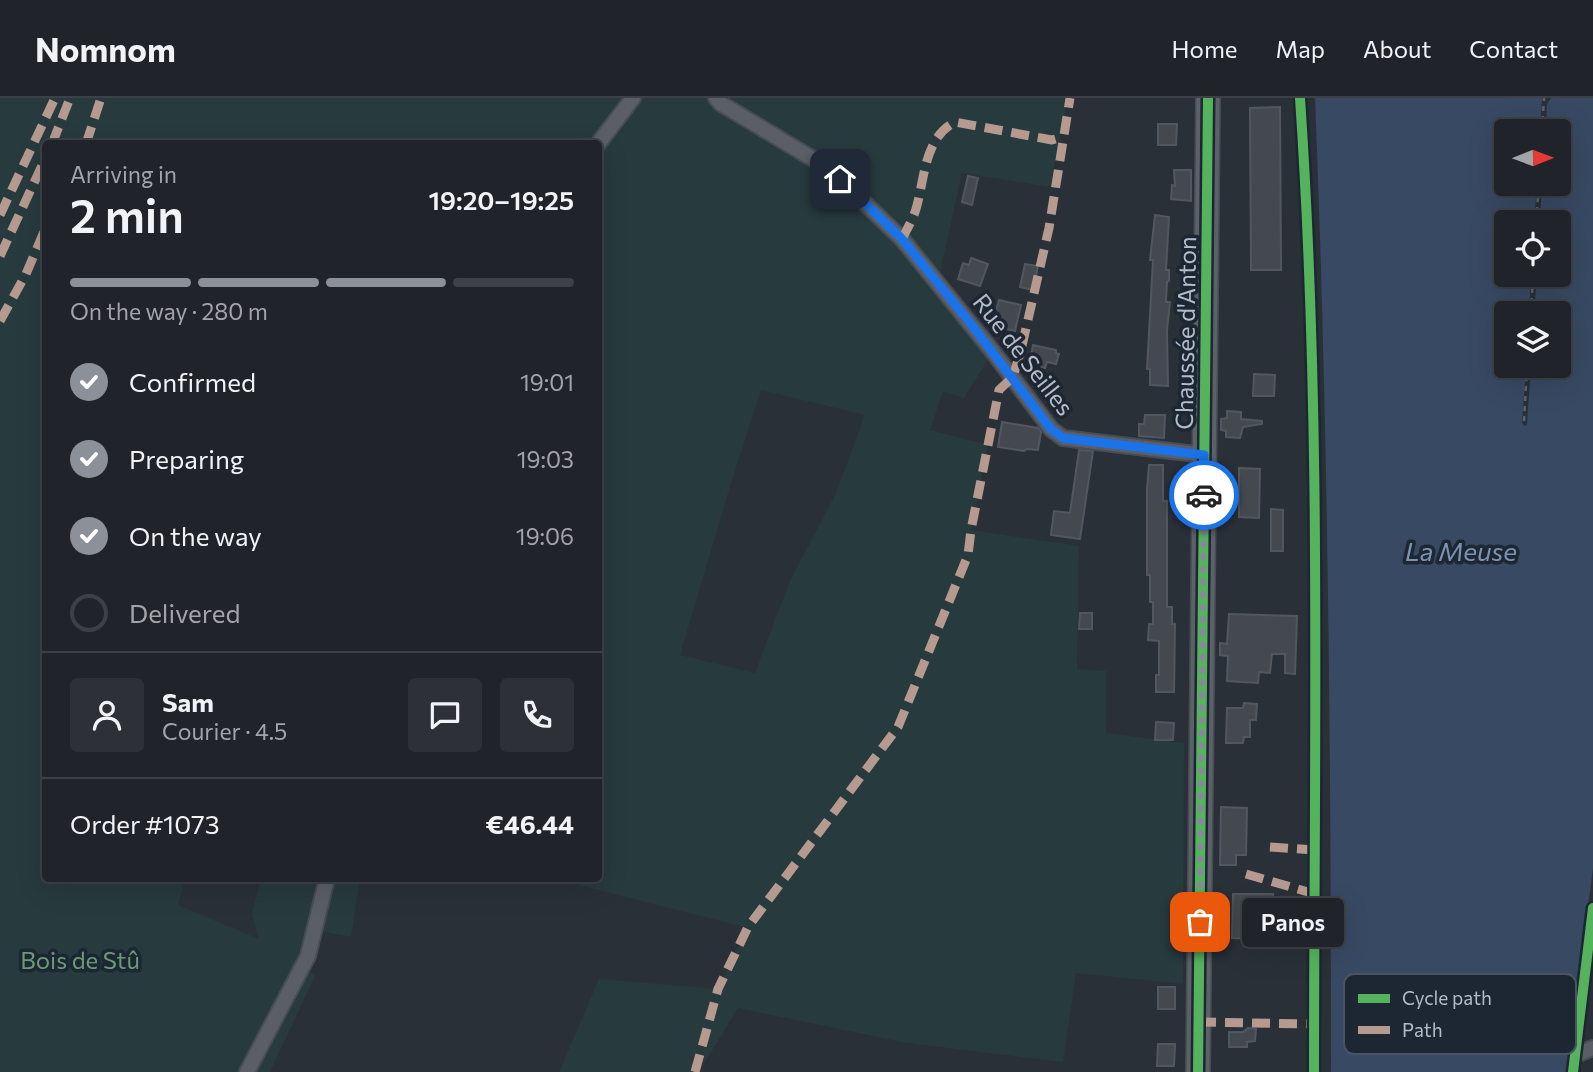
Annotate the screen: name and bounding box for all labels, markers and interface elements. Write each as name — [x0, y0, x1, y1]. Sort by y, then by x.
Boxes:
text: Nomnom — [35, 28, 176, 69]
text: Home — [1172, 34, 1238, 63]
text: Map — [1276, 34, 1325, 63]
text: About — [1363, 34, 1431, 63]
text: Contact — [1469, 34, 1558, 63]
north arrow — [1494, 119, 1572, 196]
map controls — [1494, 119, 1571, 378]
pin — [810, 149, 870, 209]
text: Arriving in — [70, 160, 177, 188]
icon: home — [821, 160, 859, 198]
text: 19:20–19:25 — [429, 184, 574, 215]
text: 2 min — [70, 186, 184, 242]
button: locate — [1494, 210, 1571, 287]
street label: Chaussée d'Anton — [1169, 236, 1201, 430]
street label: Rue de Seilles — [968, 287, 1080, 421]
text: On the way · 280 m — [70, 297, 268, 325]
button: layers — [1494, 301, 1571, 378]
icon: check — [70, 363, 108, 401]
text: Confirmed — [129, 366, 256, 397]
text: 19:01 — [520, 368, 574, 396]
icon: check — [70, 440, 108, 478]
text: Preparing — [129, 443, 244, 474]
text: 19:03 — [517, 445, 574, 473]
courier — [1169, 460, 1239, 530]
icon: car — [1185, 476, 1223, 514]
icon: check — [70, 517, 108, 555]
text: On the way — [129, 520, 262, 551]
text: 19:06 — [516, 522, 574, 550]
water label: La Meuse — [1405, 535, 1517, 566]
text: Delivered — [129, 597, 240, 628]
button: person — [70, 678, 144, 752]
button: chat — [408, 678, 482, 752]
button: phone — [500, 678, 574, 752]
text: Sam — [162, 686, 214, 717]
text: Courier · 4.5 — [162, 717, 287, 745]
text: Order #1073 — [70, 808, 220, 839]
text: €46.44 — [485, 808, 574, 839]
pin — [1170, 892, 1230, 952]
callout: Panos — [1242, 898, 1344, 946]
icon: bag — [1181, 903, 1219, 941]
text: Panos — [1261, 908, 1325, 936]
park label: Bois de Stû — [20, 945, 140, 974]
legend — [1344, 974, 1576, 1054]
text: Cycle path — [1402, 986, 1492, 1009]
text: Path — [1402, 1018, 1443, 1041]

